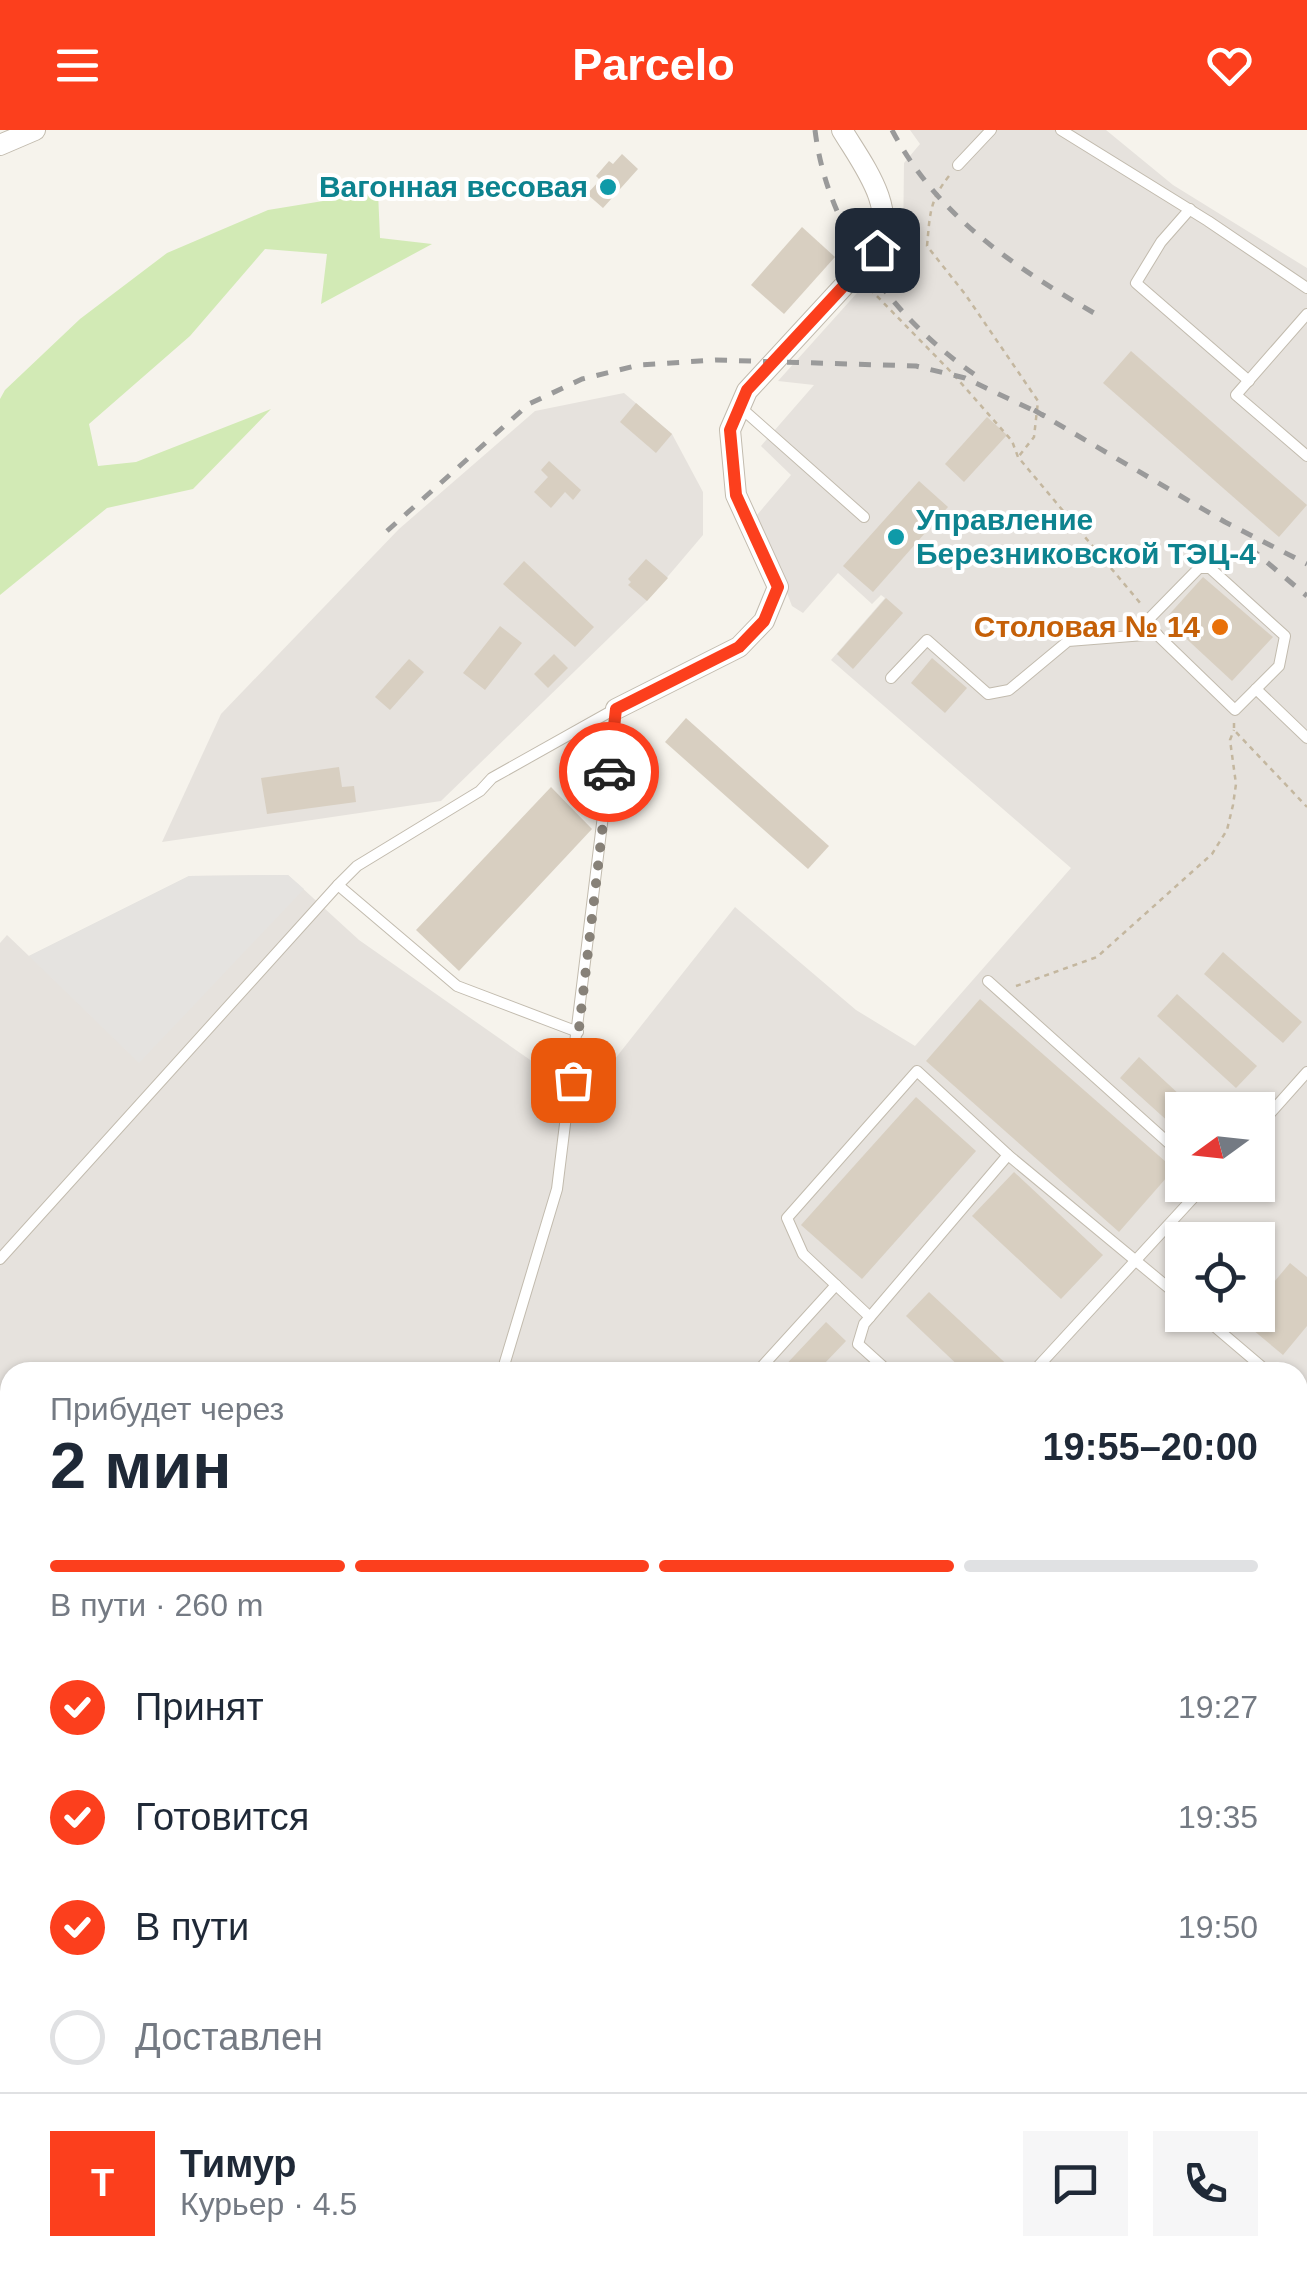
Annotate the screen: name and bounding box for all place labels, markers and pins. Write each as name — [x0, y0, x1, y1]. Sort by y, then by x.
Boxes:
place label: Вагонная весовая — [319, 170, 588, 203]
marker: Вагонная весовая — [597, 176, 619, 198]
pin — [835, 208, 920, 293]
place label: Управление Березниковской ТЭЦ-4 — [916, 503, 1256, 570]
marker: Управление Березниковской ТЭЦ-4 — [885, 526, 907, 548]
place label: Cтоловая № 14 — [974, 610, 1200, 643]
marker: Cтоловая № 14 — [1209, 616, 1231, 638]
pin — [531, 1038, 616, 1123]

